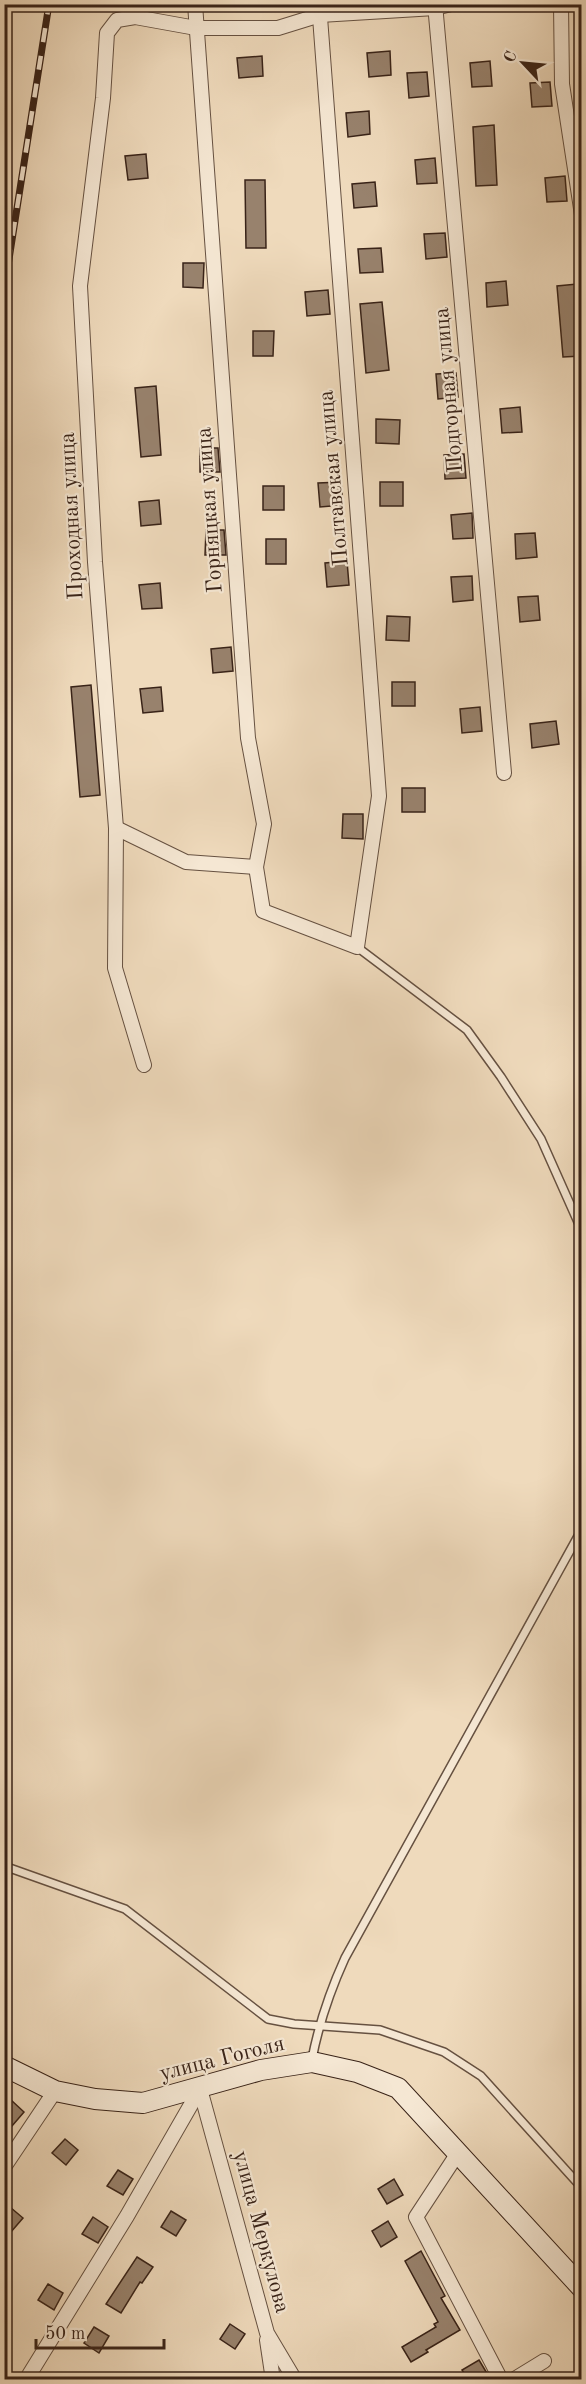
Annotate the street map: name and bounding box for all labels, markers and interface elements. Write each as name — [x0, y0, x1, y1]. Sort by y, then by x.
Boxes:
north arrow — [493, 33, 553, 93]
text: С — [502, 49, 521, 66]
street label: Подгорная улица — [431, 306, 467, 474]
street label: Полтавская улица — [315, 389, 353, 567]
street label: Горняцкая улица — [193, 426, 227, 594]
street label: Проходная улица — [57, 431, 87, 600]
street label: улица Гоголя — [157, 2033, 287, 2085]
street label: улица Меркулова — [229, 2148, 293, 2316]
scale bar — [36, 2312, 164, 2350]
text: 50 m — [45, 2325, 85, 2343]

